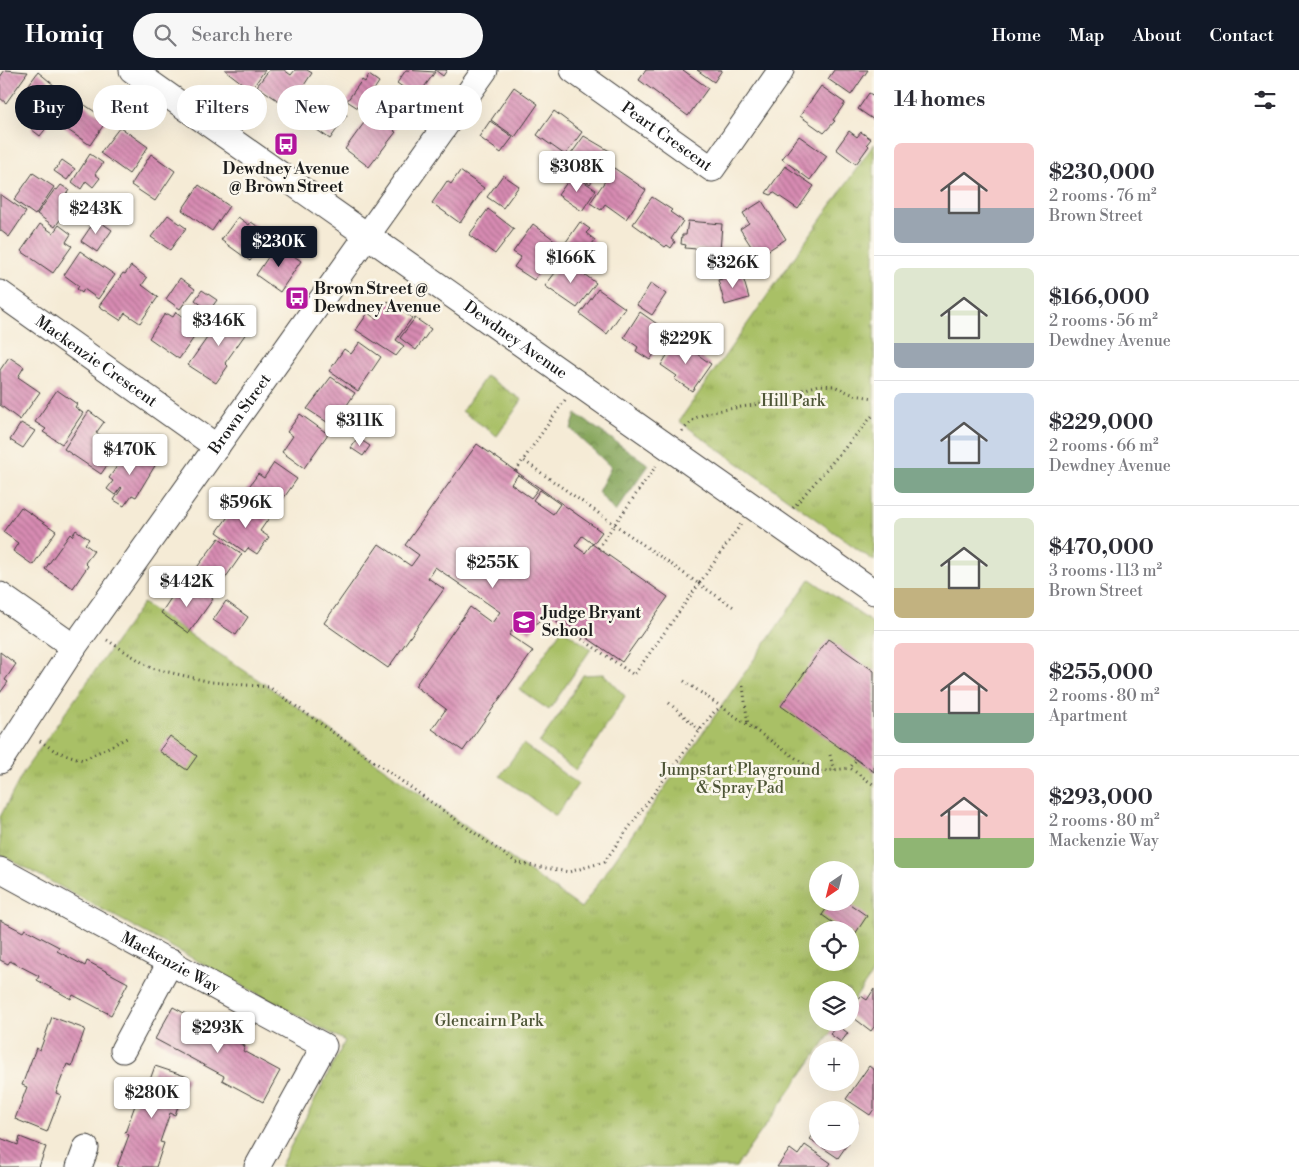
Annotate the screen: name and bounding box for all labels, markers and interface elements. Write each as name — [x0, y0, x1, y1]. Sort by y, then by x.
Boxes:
search box — [133, 13, 483, 58]
text: Homiq — [25, 20, 103, 50]
icon: search — [151, 21, 179, 49]
text: Search here — [191, 23, 293, 47]
text: Home — [992, 24, 1041, 47]
text: Map — [1069, 24, 1105, 47]
text: About — [1133, 24, 1182, 47]
text: Contact — [1210, 24, 1274, 47]
chip: Buy — [15, 85, 83, 130]
chip: Rent — [93, 85, 167, 130]
chip: Filters — [177, 85, 267, 130]
chip: New — [277, 85, 348, 130]
chip: Apartment — [358, 85, 482, 130]
icon: filters — [1251, 86, 1279, 114]
text: 14 homes — [894, 87, 985, 113]
street label: Peart Crescent — [617, 98, 716, 176]
bus stop icon: Dewdney Avenue @ Brown Street — [273, 131, 299, 157]
pin: $308K — [542, 150, 612, 193]
text: $308K — [550, 157, 604, 177]
place label: Dewdney Avenue @ Brown Street — [223, 159, 350, 197]
text: $230,000 — [1049, 160, 1155, 186]
icon: home — [934, 163, 994, 223]
text: 2 rooms · 76 m² — [1049, 186, 1157, 206]
pin: $243K — [61, 192, 131, 235]
text: $243K — [70, 199, 122, 219]
text: Brown Street — [1049, 206, 1143, 226]
pin: $230K — [244, 226, 314, 268]
text: $230K — [252, 232, 306, 252]
pin: $166K — [536, 242, 606, 284]
pin: $326K — [698, 246, 768, 289]
text: $166K — [546, 248, 596, 268]
text: $326K — [707, 253, 759, 273]
place label: Brown Street @ Dewdney Avenue — [314, 279, 441, 317]
bus stop icon: Brown Street @ Dewdney Avenue — [284, 285, 310, 311]
text: $166,000 — [1049, 285, 1150, 311]
icon: home — [934, 288, 994, 348]
street label: Dewdney Avenue — [460, 297, 571, 383]
pin: $346K — [184, 304, 254, 347]
street label: Mackenzie Crescent — [31, 311, 161, 412]
text: $346K — [192, 311, 246, 331]
text: 2 rooms · 56 m² — [1049, 311, 1158, 331]
pin: $229K — [651, 322, 721, 365]
text: $229K — [660, 329, 712, 349]
text: Dewdney Avenue — [1049, 331, 1171, 351]
street label: Brown Street — [204, 370, 276, 459]
park label: Hill Park — [761, 391, 827, 411]
pin: $311K — [325, 404, 395, 447]
text: $229,000 — [1049, 410, 1153, 436]
text: $311K — [336, 411, 384, 431]
icon: home — [934, 413, 994, 473]
pin: $470K — [95, 434, 165, 476]
text: 2 rooms · 66 m² — [1049, 436, 1159, 456]
text: $470K — [103, 440, 157, 460]
text: Dewdney Avenue — [1049, 456, 1171, 476]
pin: $596K — [211, 486, 281, 529]
text: $596K — [220, 493, 272, 513]
text: $470,000 — [1049, 535, 1154, 561]
icon: home — [934, 538, 994, 598]
pin: $255K — [458, 546, 528, 589]
text: $255K — [467, 553, 519, 573]
text: 3 rooms · 113 m² — [1049, 561, 1162, 581]
pin: $442K — [152, 566, 222, 608]
text: $442K — [160, 572, 214, 592]
text: Brown Street — [1049, 581, 1143, 601]
place label: Judge Bryant School — [540, 603, 641, 641]
school or university icon: Judge Bryant School — [511, 609, 537, 635]
text: $255,000 — [1049, 660, 1153, 686]
icon: home — [934, 663, 994, 723]
text: 2 rooms · 80 m² — [1049, 686, 1160, 706]
text: Apartment — [1049, 706, 1128, 726]
park label: Jumpstart Playground & Spray Pad — [659, 760, 820, 798]
text: $293,000 — [1049, 785, 1153, 811]
icon: home — [934, 788, 994, 848]
text: 2 rooms · 80 m² — [1049, 811, 1160, 831]
text: Mackenzie Way — [1049, 831, 1159, 851]
north arrow — [809, 861, 859, 911]
map controls — [809, 861, 859, 1151]
button: locate — [809, 921, 859, 971]
street label: Mackenzie Way — [117, 928, 224, 998]
button: layers — [809, 981, 859, 1031]
park label: Glencairn Park — [435, 1011, 545, 1031]
pin: $293K — [183, 1012, 253, 1054]
text: $293K — [192, 1018, 244, 1038]
button: + — [809, 1041, 859, 1091]
pin: $280K — [117, 1076, 187, 1119]
text: $280K — [125, 1083, 179, 1103]
button: − — [809, 1101, 859, 1151]

